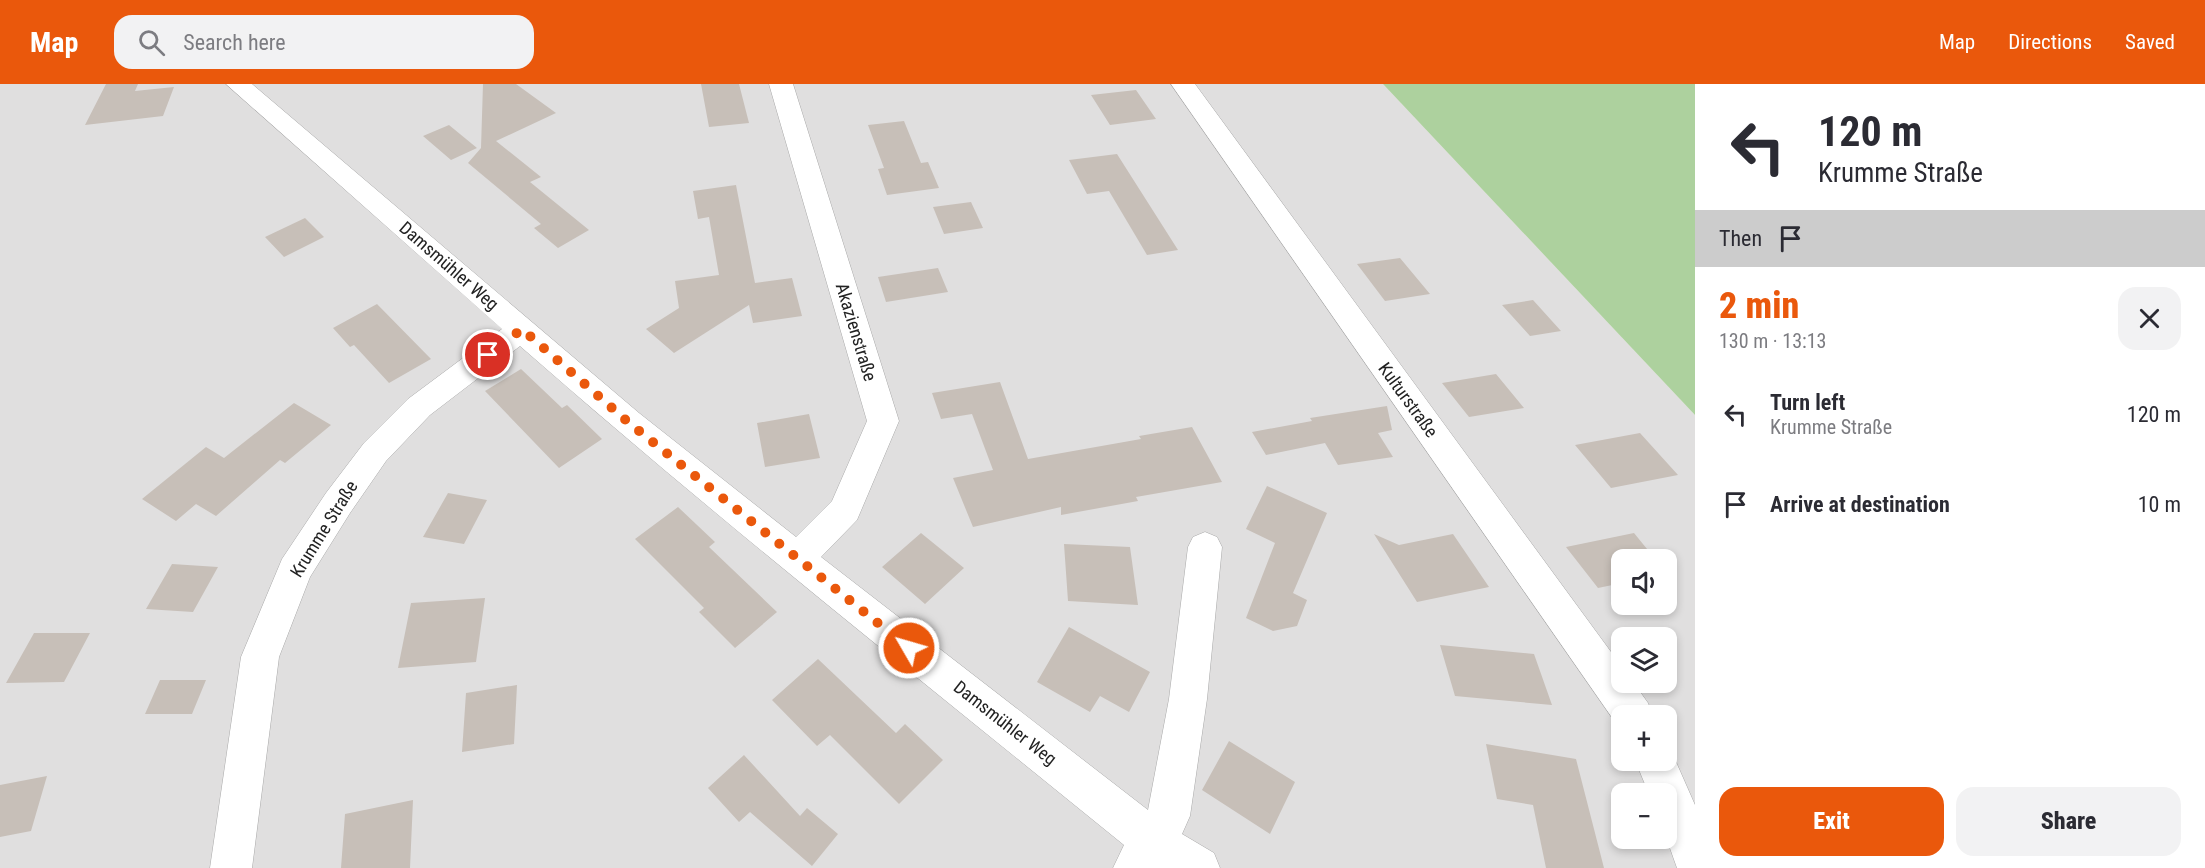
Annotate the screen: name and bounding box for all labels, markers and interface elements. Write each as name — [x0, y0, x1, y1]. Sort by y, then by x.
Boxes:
search box — [114, 15, 534, 69]
text: Map — [30, 26, 78, 59]
icon: search — [135, 26, 168, 59]
text: Search here — [183, 30, 286, 55]
text: Map — [1939, 30, 1975, 54]
text: Directions — [2008, 30, 2092, 54]
text: Saved — [2125, 30, 2175, 54]
text: 120 m — [1818, 107, 1923, 156]
icon: left — [1719, 108, 1797, 186]
text: Krumme Straße — [1818, 157, 1983, 189]
street label: Damsmühler Weg — [395, 217, 503, 314]
icon: arrive — [1774, 222, 1807, 255]
text: Then — [1719, 226, 1762, 251]
street label: Akazienstraße — [832, 280, 881, 383]
text: 2 min — [1719, 285, 1799, 327]
button: close — [2118, 287, 2181, 350]
pin — [462, 329, 513, 380]
text: 130 m · 13:13 — [1719, 329, 1826, 353]
icon: arrive — [471, 338, 504, 371]
street label: Kulturstraße — [1374, 358, 1442, 441]
text: Turn left — [1770, 390, 1845, 415]
icon: left — [1719, 398, 1752, 431]
text: 120 m — [2127, 402, 2181, 427]
text: Krumme Straße — [1770, 415, 1892, 439]
street label: Krumme Straße — [286, 477, 362, 581]
icon: arrive — [1719, 488, 1752, 521]
text: Arrive at destination — [1770, 492, 1950, 517]
text: 10 m — [2138, 492, 2181, 517]
map controls — [1611, 549, 1677, 849]
button: sound — [1611, 549, 1677, 615]
position arrow — [877, 616, 941, 680]
button: layers — [1611, 627, 1677, 693]
street label: Damsmühler Weg — [950, 676, 1061, 769]
button: + — [1611, 705, 1677, 771]
button: − — [1611, 783, 1677, 849]
button: Exit — [1719, 787, 1944, 856]
button: Share — [1956, 787, 2181, 856]

